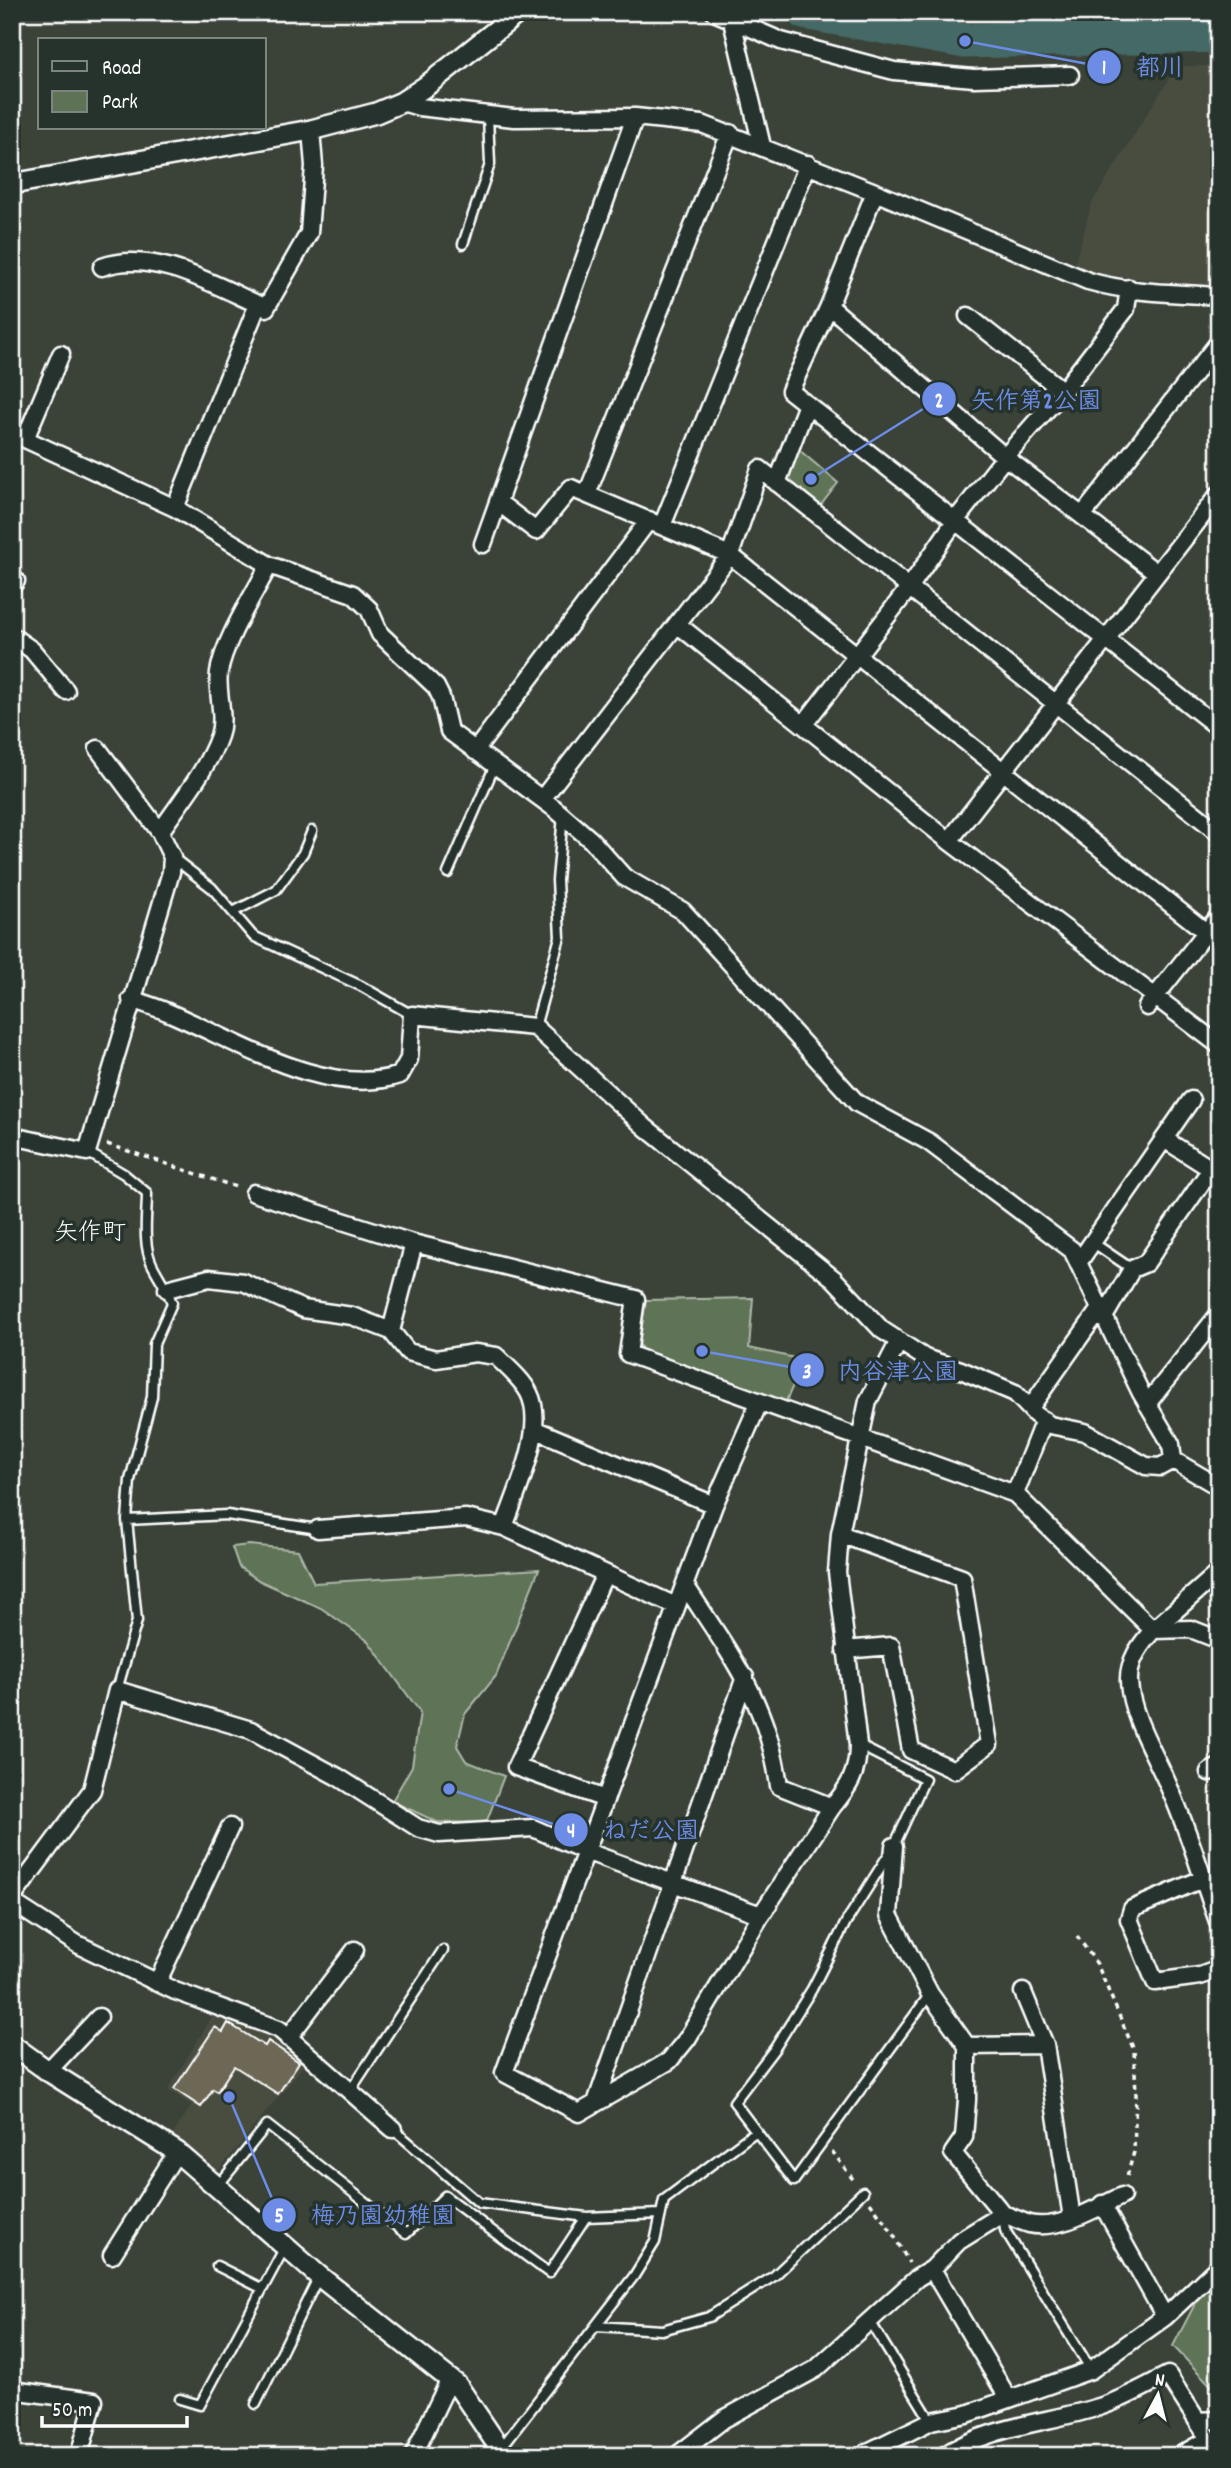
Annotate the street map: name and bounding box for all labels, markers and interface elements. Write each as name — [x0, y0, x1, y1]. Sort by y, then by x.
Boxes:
legend — [38, 38, 266, 130]
callout: 都川 — [1087, 44, 1198, 89]
text: 都川 — [1136, 53, 1184, 87]
text: Road — [102, 55, 141, 85]
text: 1 — [1102, 55, 1106, 85]
text: Park — [102, 89, 138, 119]
callout: 矢作第2公園 — [922, 377, 1115, 422]
text: 矢作第2公園 — [971, 386, 1101, 420]
text: 2 — [934, 388, 944, 418]
district label: 矢作町 — [54, 1217, 126, 1251]
callout: 内谷津公園 — [789, 1348, 972, 1393]
text: 内谷津公園 — [838, 1357, 958, 1391]
text: 3 — [802, 1359, 812, 1389]
callout: ねだ公園 — [554, 1807, 713, 1852]
text: ねだ公園 — [603, 1816, 699, 1850]
text: 4 — [567, 1818, 575, 1848]
callout: 梅乃園幼稚園 — [262, 2192, 469, 2237]
text: 梅乃園幼稚園 — [311, 2201, 455, 2235]
text: 5 — [274, 2203, 284, 2233]
north arrow — [1122, 2360, 1192, 2430]
text: N — [1153, 2368, 1166, 2396]
scale bar — [42, 2384, 187, 2428]
text: 50 m — [52, 2397, 92, 2427]

